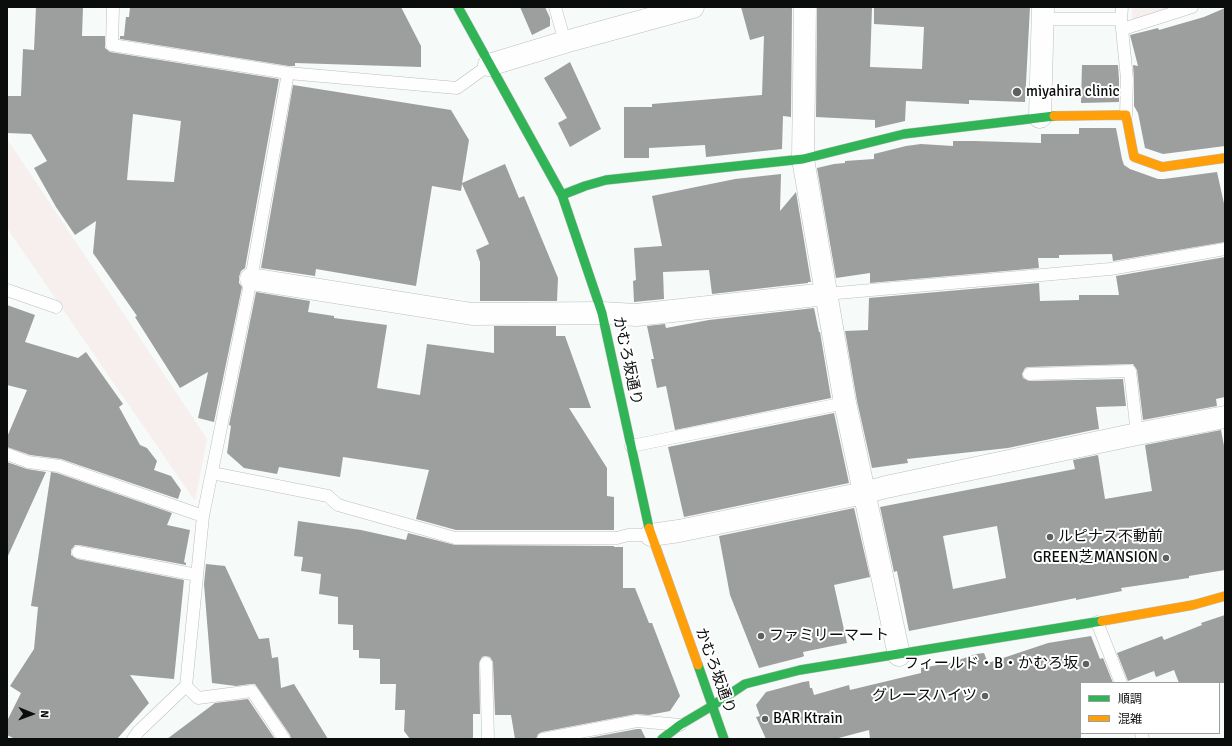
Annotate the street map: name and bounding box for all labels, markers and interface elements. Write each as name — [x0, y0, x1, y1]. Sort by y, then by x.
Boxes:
place label: miyahira clinic — [1026, 83, 1120, 101]
marker: miyahira clinic — [1011, 86, 1023, 98]
street label: かむろ坂通り — [609, 315, 645, 407]
place label: ルピナス不動前 — [1058, 528, 1163, 546]
marker: ルピナス不動前 — [1045, 532, 1055, 542]
place label: GREEN芝MANSION — [1033, 549, 1158, 567]
marker: GREEN芝MANSION — [1161, 553, 1171, 563]
street label: かむろ坂通り — [691, 626, 739, 716]
place label: ファミリーマート — [769, 627, 889, 645]
marker: ファミリーマート — [756, 631, 766, 641]
place label: フィールド・B・かむろ坂 — [904, 655, 1078, 673]
marker: フィールド・B・かむろ坂 — [1081, 659, 1091, 669]
legend — [1080, 682, 1220, 734]
place label: グレースハイツ — [872, 687, 977, 705]
marker: グレースハイツ — [980, 691, 990, 701]
text: 順調 — [1118, 692, 1142, 707]
north arrow — [12, 694, 52, 734]
text: N — [38, 710, 51, 718]
place label: BAR Ktrain — [773, 710, 843, 728]
text: 混雑 — [1118, 712, 1142, 727]
marker: BAR Ktrain — [760, 714, 770, 724]

